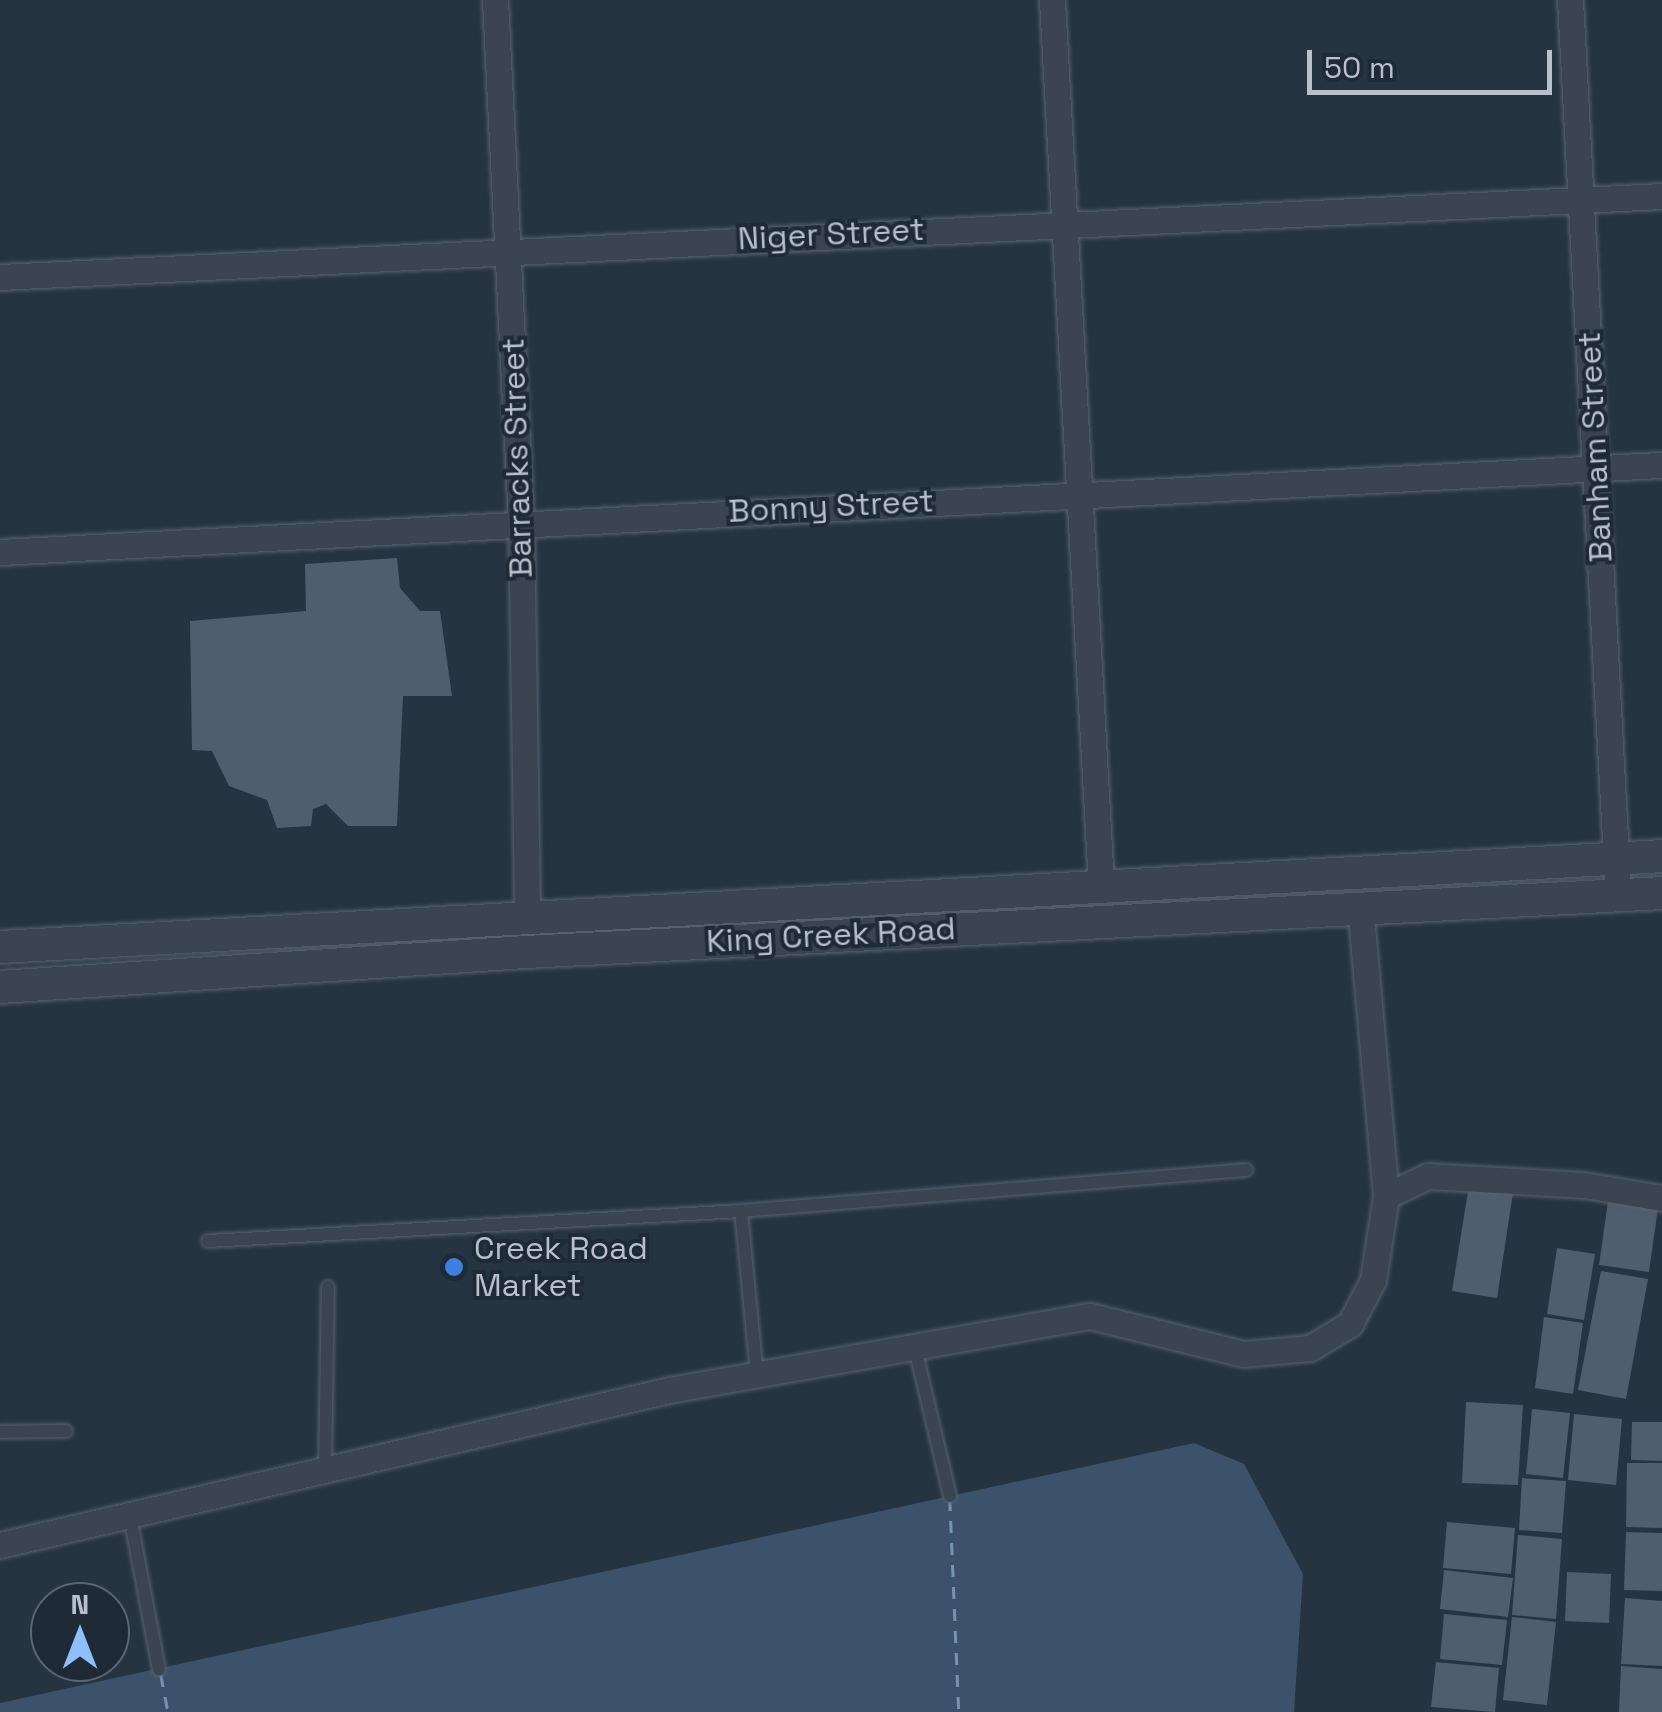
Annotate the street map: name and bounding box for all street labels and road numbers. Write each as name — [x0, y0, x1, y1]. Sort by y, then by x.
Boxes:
street label: Niger Street — [737, 210, 925, 258]
street label: Banham Street — [1570, 331, 1620, 563]
street label: Barracks Street — [494, 337, 540, 579]
street label: Bonny Street — [727, 481, 935, 531]
street label: King Creek Road — [705, 909, 957, 961]

